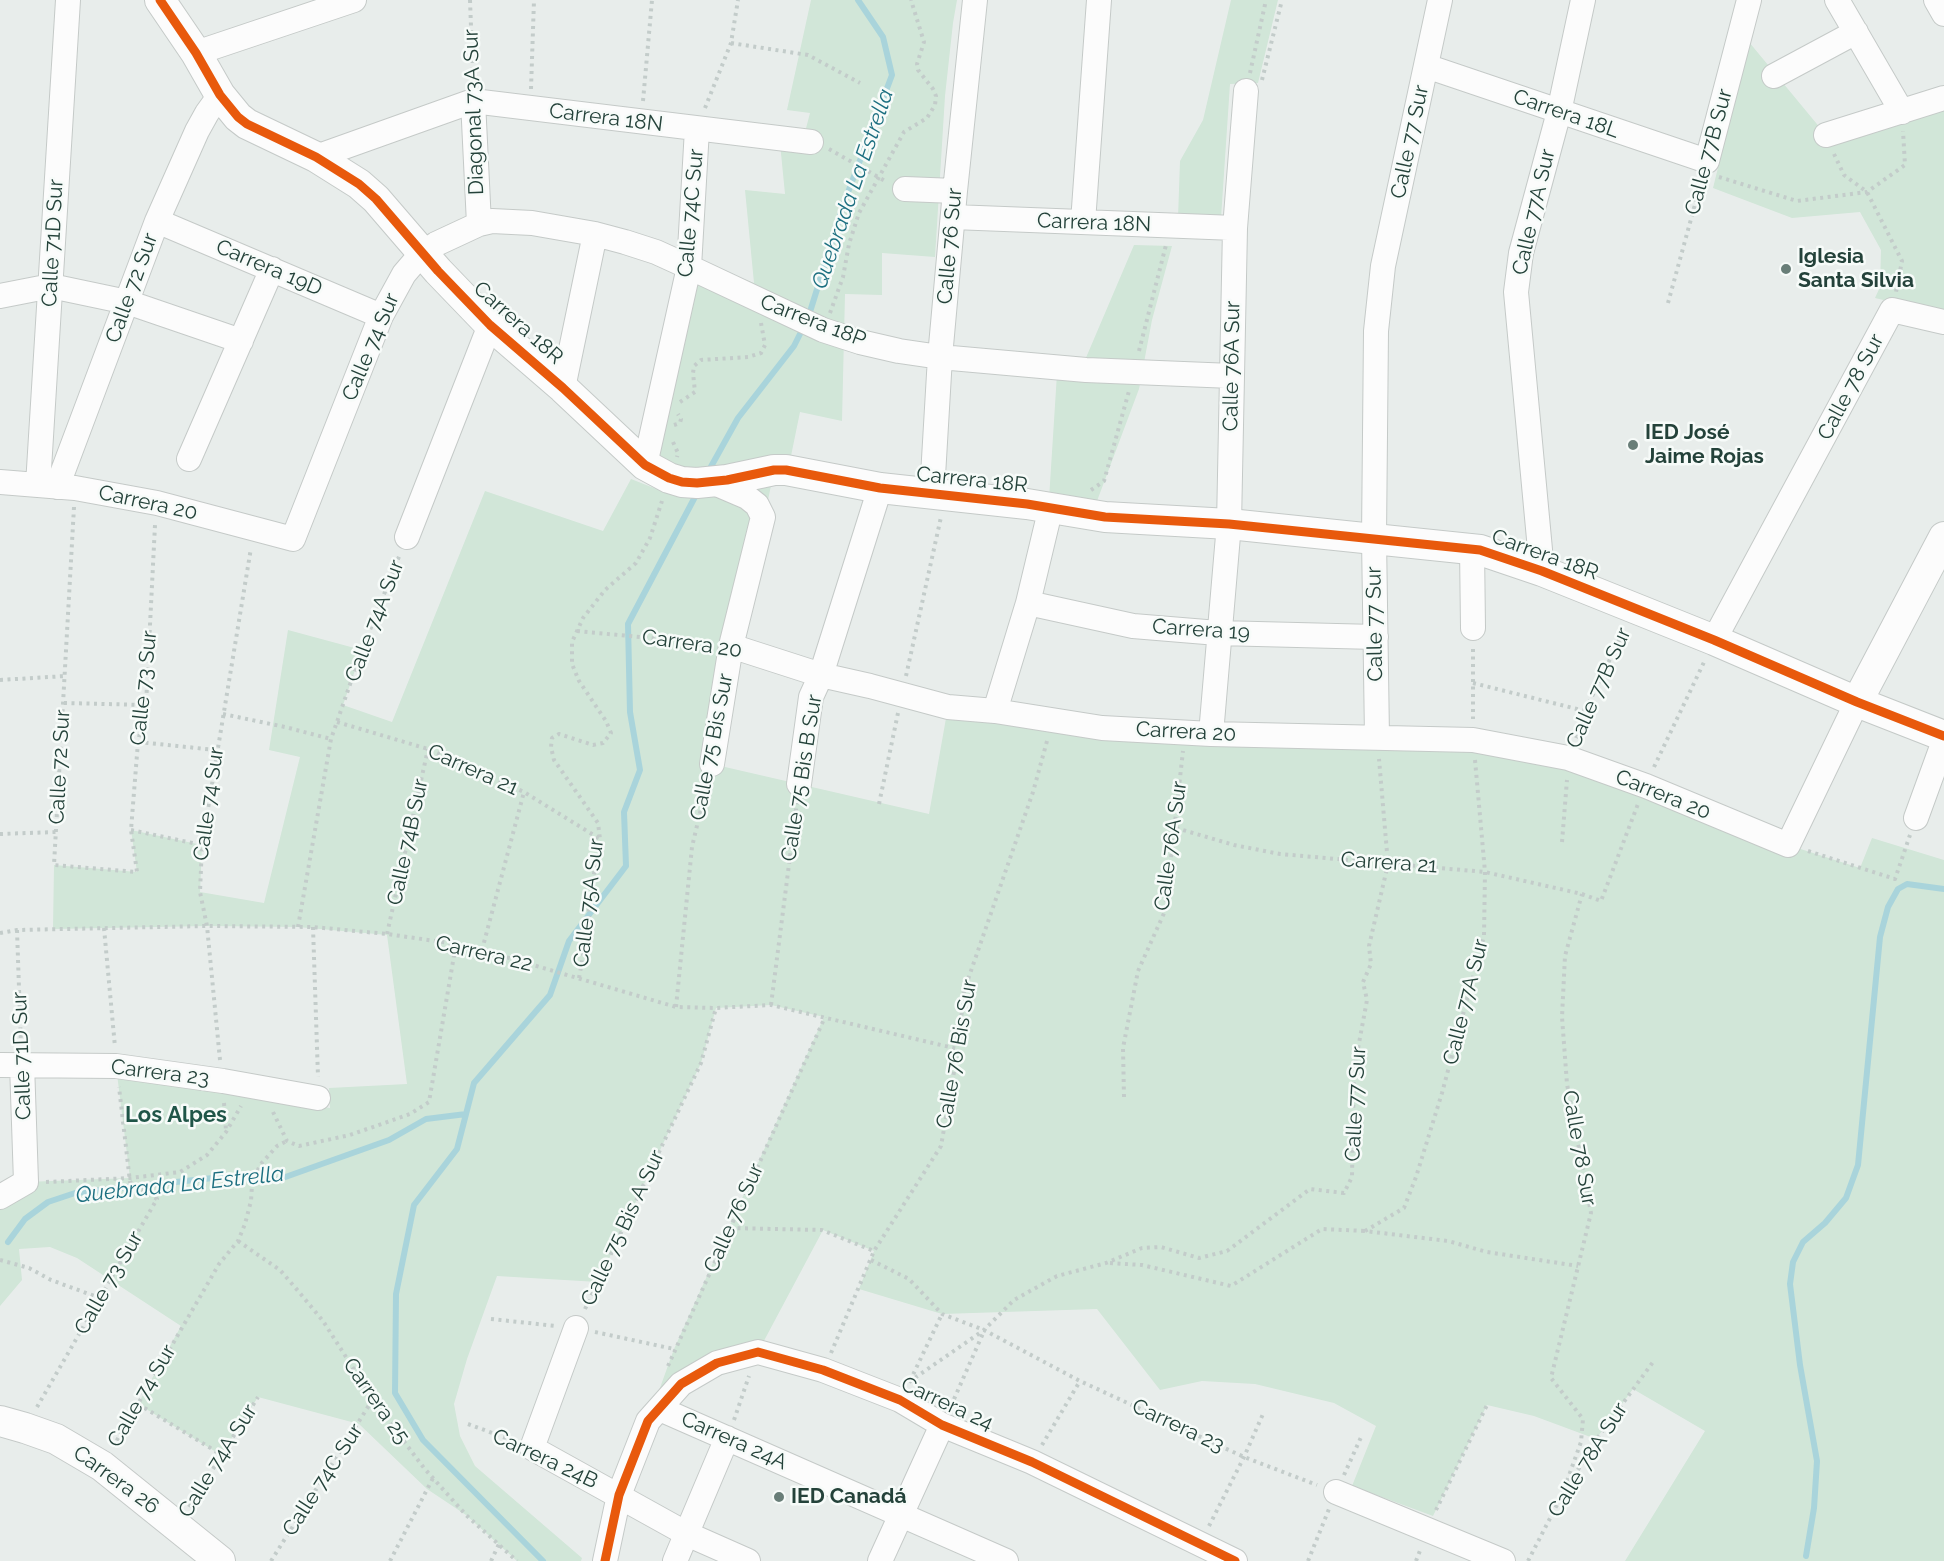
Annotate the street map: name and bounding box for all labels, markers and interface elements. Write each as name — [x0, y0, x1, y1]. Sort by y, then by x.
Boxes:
street label: Diagonal 73A Sur — [459, 29, 489, 195]
street label: Calle 77 Sur — [1386, 83, 1434, 201]
street label: Carrera 18L — [1510, 84, 1622, 144]
water label: Quebrada La Estrella — [806, 86, 900, 292]
street label: Calle 77B Sur — [1680, 86, 1738, 218]
street label: Carrera 18N — [548, 99, 664, 137]
street label: Calle 77A Sur — [1507, 147, 1561, 277]
street label: Calle 74C Sur — [673, 148, 709, 278]
street label: Calle 71D Sur — [37, 178, 69, 308]
street label: Calle 76 Sur — [932, 187, 968, 305]
street label: Carrera 18N — [1036, 208, 1152, 238]
street label: Calle 72 Sur — [100, 230, 164, 346]
street label: Carrera 19D — [212, 234, 326, 302]
place label: Iglesia Santa Silvia — [1798, 244, 1914, 294]
marker: Iglesia Santa Silvia — [1779, 262, 1793, 276]
street label: Carrera 18R — [468, 276, 568, 370]
street label: Calle 74 Sur — [337, 289, 405, 405]
street label: Carrera 18P — [757, 289, 869, 353]
street label: Calle 76A Sur — [1218, 300, 1246, 432]
street label: Calle 78 Sur — [1813, 330, 1889, 444]
place label: IED José Jaime Rojas — [1645, 420, 1764, 470]
marker: IED José Jaime Rojas — [1626, 438, 1640, 452]
street label: Carrera 18R — [915, 462, 1029, 498]
street label: Carrera 20 — [96, 480, 200, 526]
street label: Carrera 18R — [1488, 524, 1602, 586]
street label: Calle 74A Sur — [340, 556, 410, 686]
street label: Calle 77 Sur — [1361, 566, 1389, 682]
street label: Carrera 19 — [1151, 614, 1251, 646]
street label: Calle 77B Sur — [1561, 624, 1637, 752]
street label: Carrera 20 — [640, 625, 744, 663]
street label: Calle 73 Sur — [125, 629, 163, 747]
street label: Calle 75 Bis Sur — [685, 671, 739, 823]
street label: Calle 75 Bis B Sur — [776, 693, 828, 863]
street label: Calle 72 Sur — [44, 709, 76, 825]
street label: Carrera 20 — [1135, 717, 1237, 747]
street label: Carrera 21 — [424, 739, 522, 801]
street label: Calle 74 Sur — [189, 746, 229, 862]
street label: Carrera 20 — [1612, 764, 1714, 826]
street label: Calle 74B Sur — [382, 777, 434, 907]
street label: Calle 76A Sur — [1149, 780, 1193, 912]
street label: Calle 75A Sur — [569, 837, 609, 969]
street label: Carrera 21 — [1340, 847, 1438, 879]
street label: Carrera 22 — [433, 931, 535, 977]
street label: Calle 77A Sur — [1438, 937, 1494, 1067]
street label: Calle 76 Bis Sur — [931, 978, 983, 1130]
street label: Calle 71D Sur — [7, 992, 37, 1120]
street label: Calle 77 Sur — [1340, 1046, 1372, 1162]
street label: Carrera 23 — [109, 1054, 211, 1092]
street label: Calle 78 Sur — [1556, 1088, 1602, 1208]
district label: Los Alpes — [125, 1102, 227, 1128]
street label: Calle 75 Bis A Sur — [576, 1146, 670, 1310]
street label: Calle 76 Sur — [699, 1160, 769, 1276]
water label: Quebrada La Estrella — [74, 1161, 286, 1209]
street label: Calle 73 Sur — [69, 1227, 149, 1339]
street label: Calle 74 Sur — [102, 1340, 182, 1452]
street label: Carrera 25 — [337, 1353, 415, 1449]
street label: Carrera 24 — [897, 1372, 997, 1436]
street label: Carrera 23 — [1128, 1394, 1228, 1458]
street label: Calle 78A Sur — [1543, 1398, 1633, 1522]
street label: Calle 74A Sur — [173, 1400, 263, 1522]
street label: Carrera 24A — [677, 1406, 791, 1476]
street label: Calle 74C Sur — [277, 1419, 369, 1541]
street label: Carrera 24B — [488, 1424, 602, 1494]
street label: Carrera 26 — [68, 1440, 164, 1520]
place label: IED Canadá — [791, 1484, 906, 1510]
marker: IED Canadá — [772, 1490, 786, 1504]

